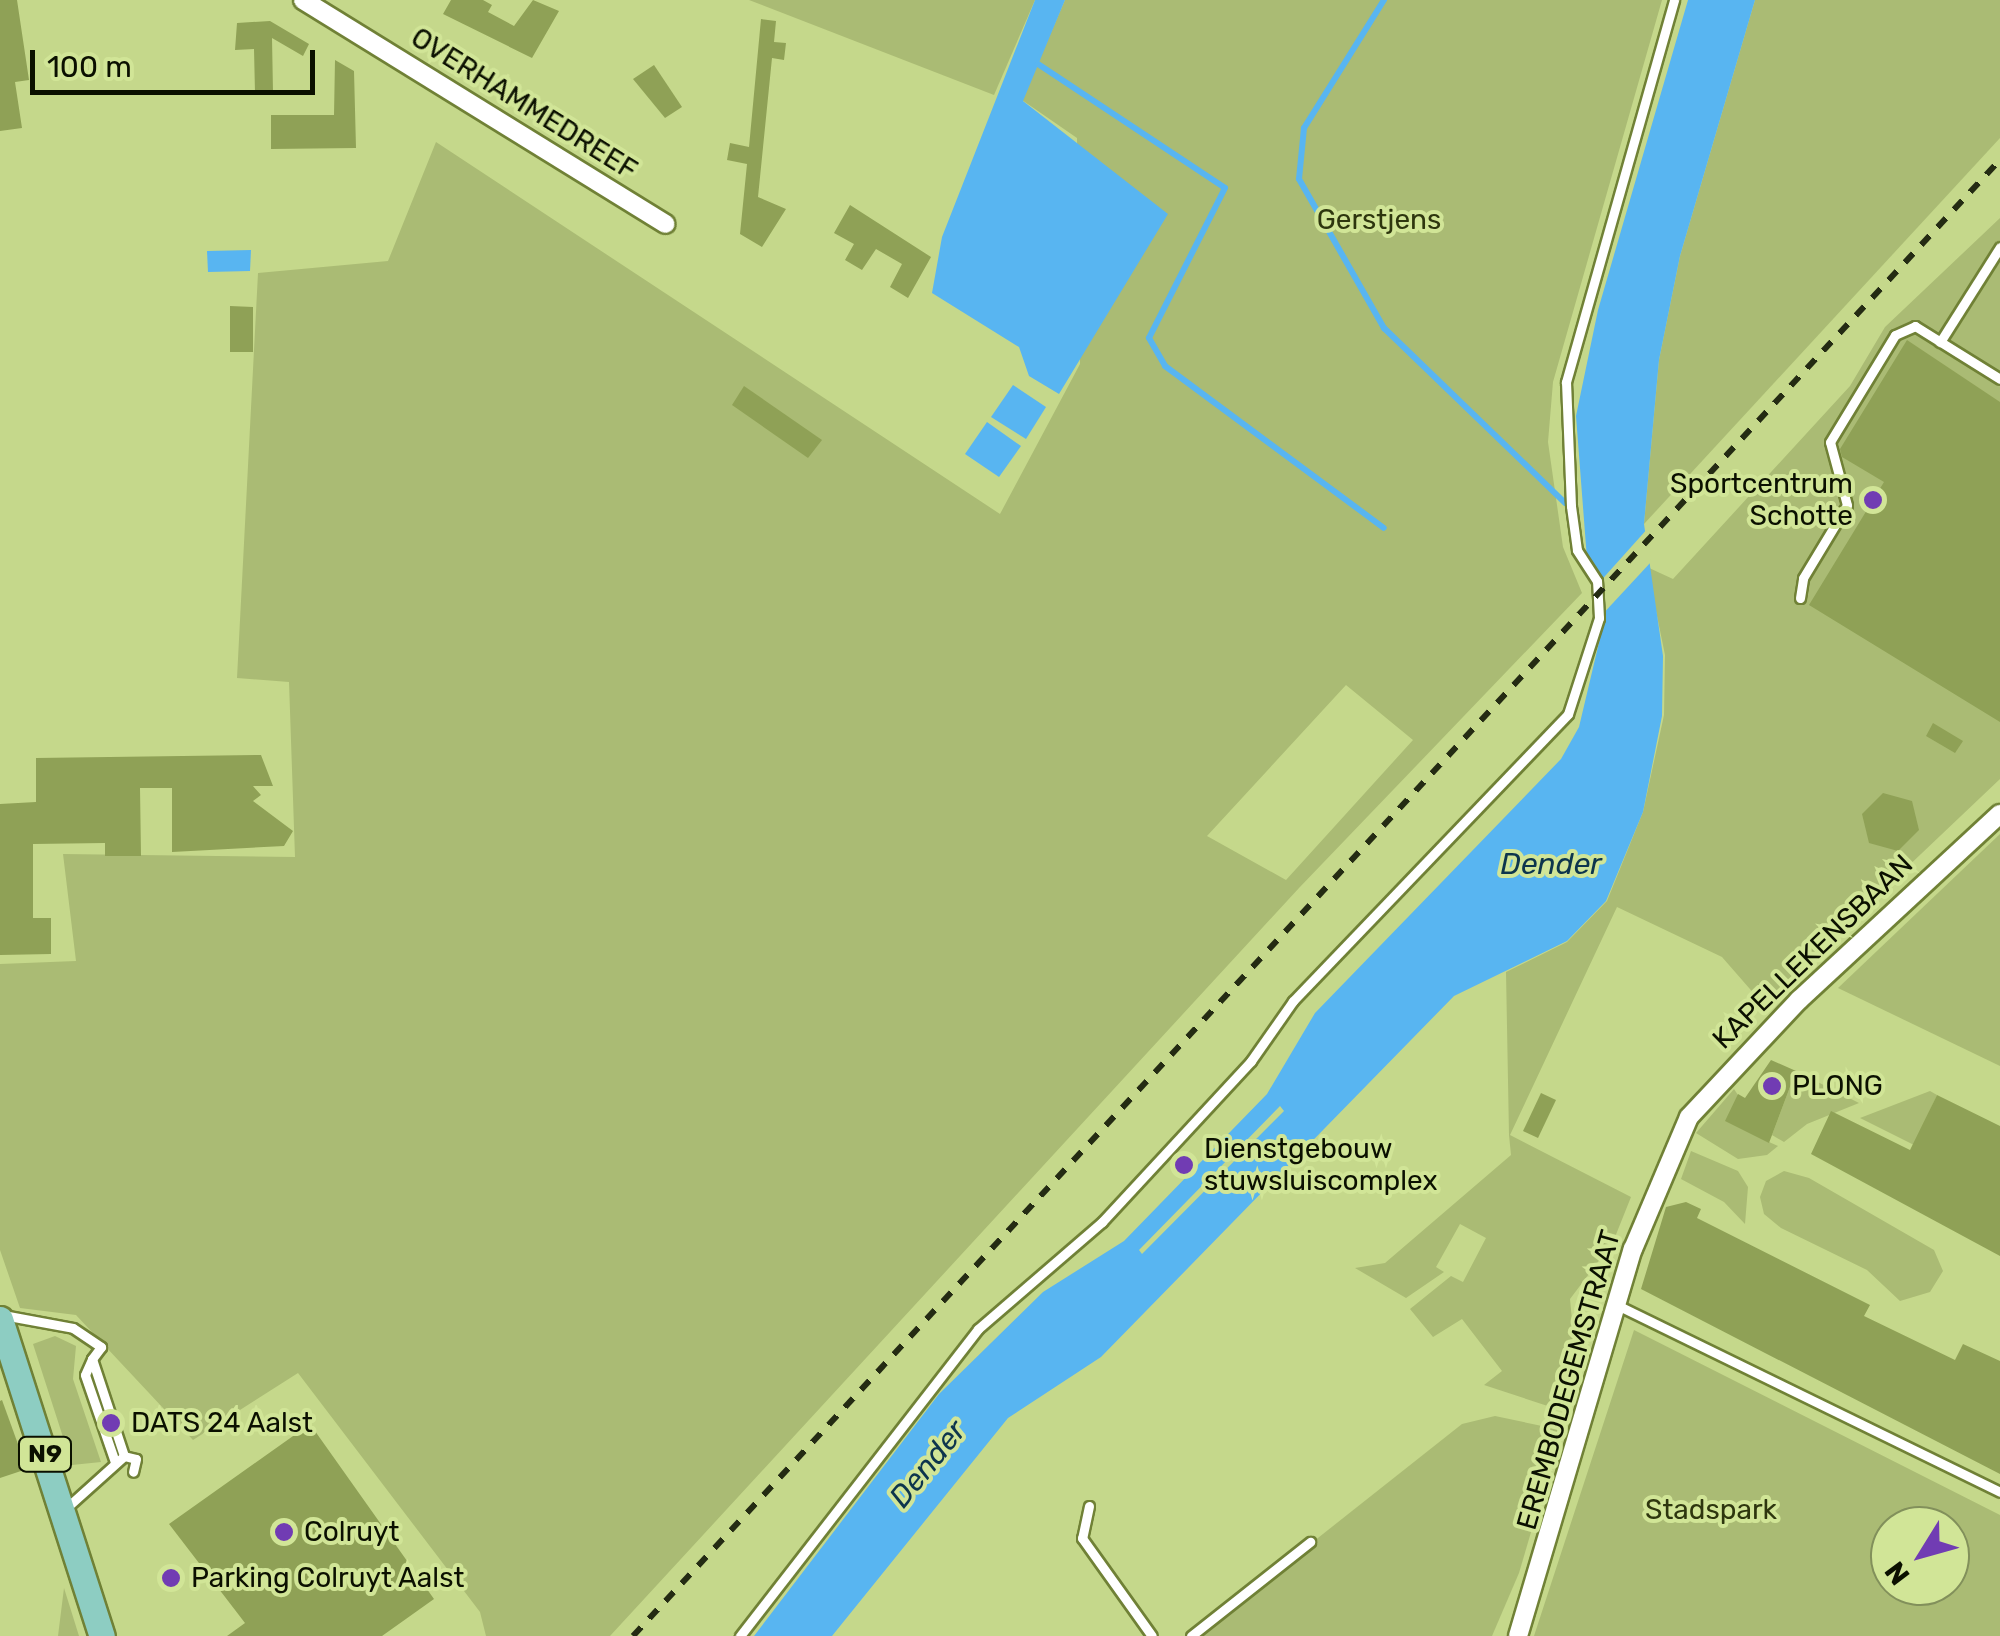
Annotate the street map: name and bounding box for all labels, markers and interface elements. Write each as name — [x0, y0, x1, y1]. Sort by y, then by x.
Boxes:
street label: OVERHAMMEDREEF — [405, 21, 643, 187]
scale bar — [35, 30, 320, 92]
text: 100 m — [47, 49, 132, 85]
park label: Gerstjens — [1317, 203, 1441, 237]
place label: Sportcentrum Schotte — [1670, 467, 1853, 533]
marker: Sportcentrum Schotte — [1862, 489, 1884, 511]
water label: Dender — [1500, 846, 1602, 882]
street label: KAPELLEKENSBAAN — [1706, 848, 1920, 1056]
place label: PLONG — [1792, 1069, 1883, 1103]
marker: PLONG — [1761, 1075, 1783, 1097]
place label: Dienstgebouw stuwsluiscomplex — [1204, 1132, 1438, 1198]
marker: Dienstgebouw stuwsluiscomplex — [1173, 1154, 1195, 1176]
street label: EREMBODEGEMSTRAAT — [1510, 1226, 1628, 1534]
place label: DATS 24 Aalst — [131, 1406, 314, 1440]
marker: DATS 24 Aalst — [100, 1412, 122, 1434]
water label: Dender — [882, 1413, 974, 1515]
road number: N9 — [18, 1434, 72, 1474]
park label: Stadspark — [1645, 1493, 1777, 1527]
north arrow — [1870, 1506, 1970, 1606]
place label: Colruyt — [304, 1515, 399, 1549]
marker: Colruyt — [273, 1521, 295, 1543]
text: N — [1878, 1555, 1916, 1591]
place label: Parking Colruyt Aalst — [191, 1561, 465, 1595]
marker: Parking Colruyt Aalst — [160, 1567, 182, 1589]

